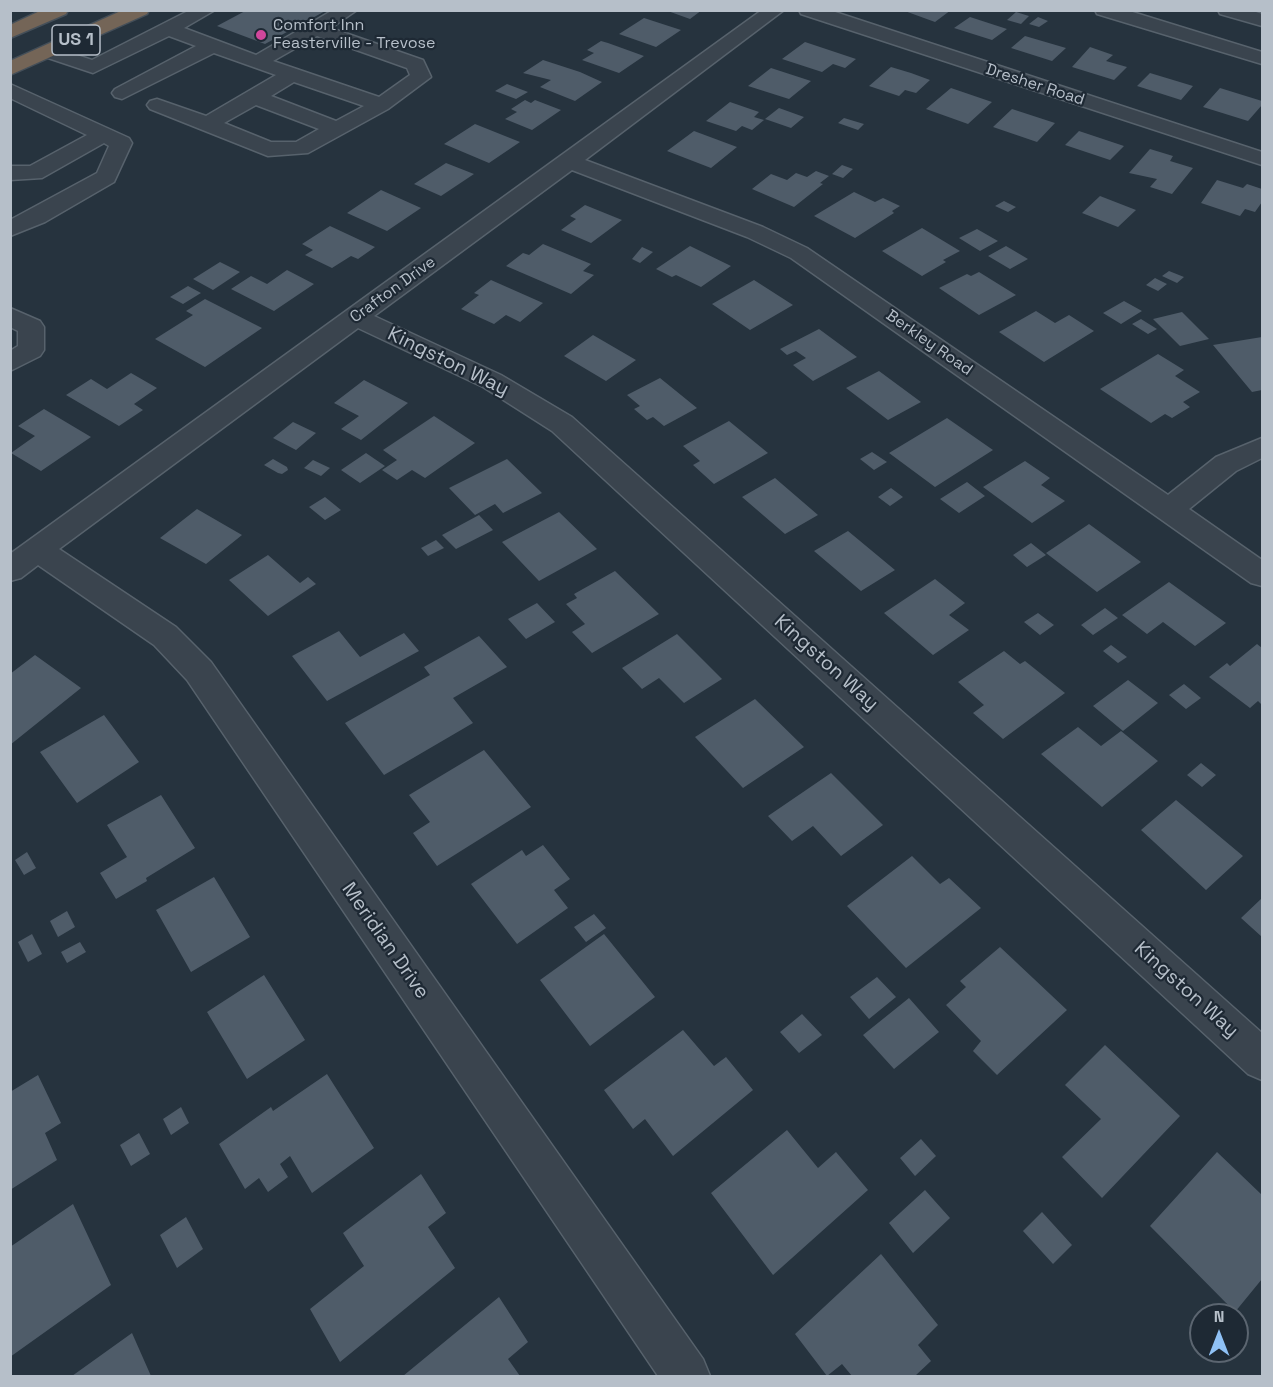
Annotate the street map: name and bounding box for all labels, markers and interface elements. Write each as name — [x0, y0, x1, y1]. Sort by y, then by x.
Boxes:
place label: Comfort Inn Feasterville - Trevose — [273, 16, 436, 54]
road number: US 1 — [52, 25, 100, 55]
marker: Comfort Inn Feasterville - Trevose — [254, 28, 268, 42]
street label: Dresher Road — [983, 60, 1087, 110]
street label: Crafton Drive — [347, 253, 439, 327]
street label: Berkley Road — [882, 306, 976, 380]
street label: Kingston Way — [383, 322, 513, 402]
street label: Kingston Way — [769, 610, 883, 716]
street label: Meridian Drive — [336, 878, 434, 1004]
street label: Kingston Way — [1129, 937, 1243, 1043]
north arrow — [1189, 1303, 1249, 1363]
text: N — [1214, 1306, 1224, 1327]

